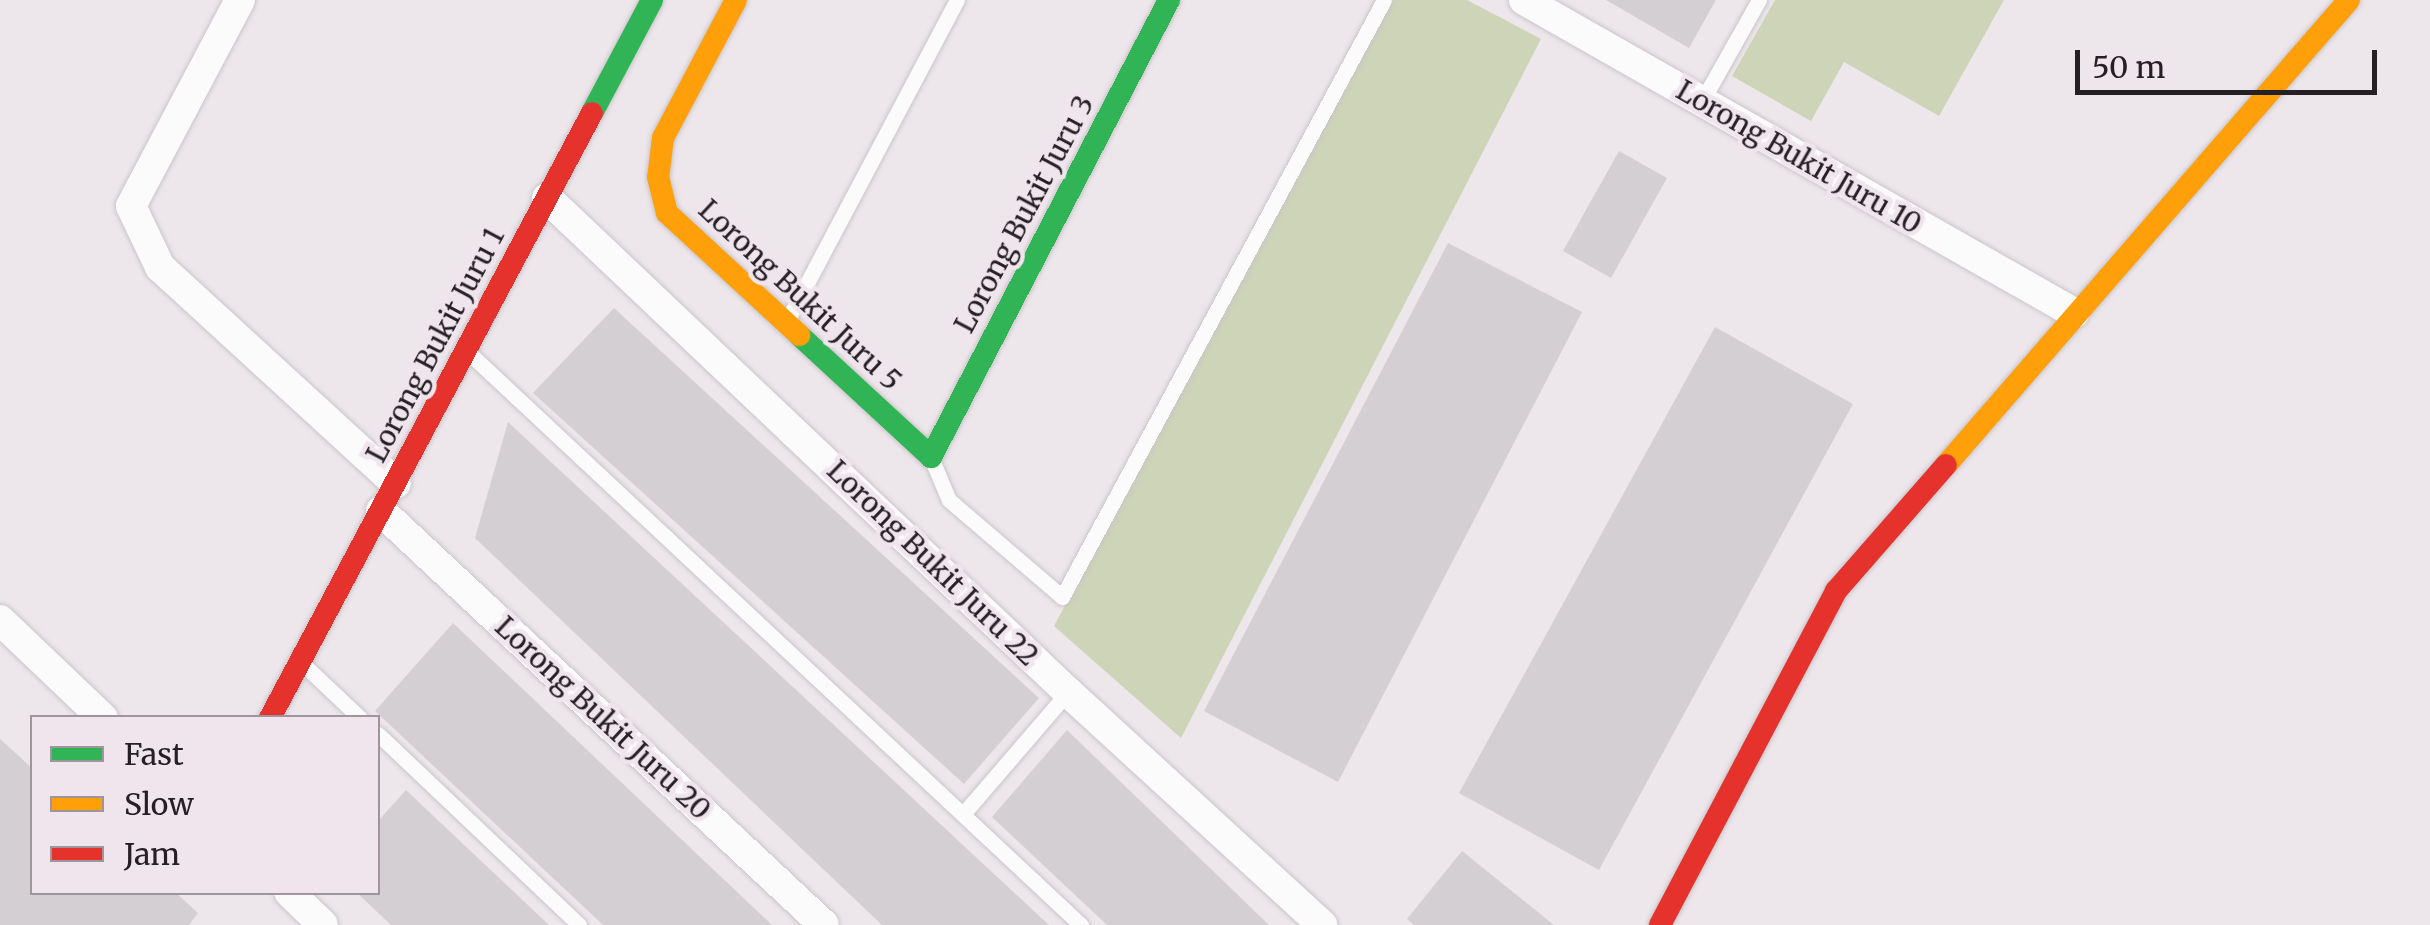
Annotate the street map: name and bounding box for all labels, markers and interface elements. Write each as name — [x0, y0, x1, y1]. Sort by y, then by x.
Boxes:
scale bar — [2080, 30, 2382, 92]
text: 50 m — [2092, 48, 2165, 86]
street label: Lorong Bukit Juru 10 — [1671, 73, 1927, 241]
street label: Lorong Bukit Juru 3 — [947, 90, 1101, 338]
street label: Lorong Bukit Juru 5 — [692, 193, 908, 397]
street label: Lorong Bukit Juru 1 — [359, 222, 511, 468]
street label: Lorong Bukit Juru 22 — [820, 454, 1046, 672]
street label: Lorong Bukit Juru 20 — [489, 610, 717, 826]
legend — [30, 715, 380, 895]
text: Fast — [124, 735, 184, 773]
text: Slow — [124, 785, 194, 823]
text: Jam — [124, 835, 180, 873]

